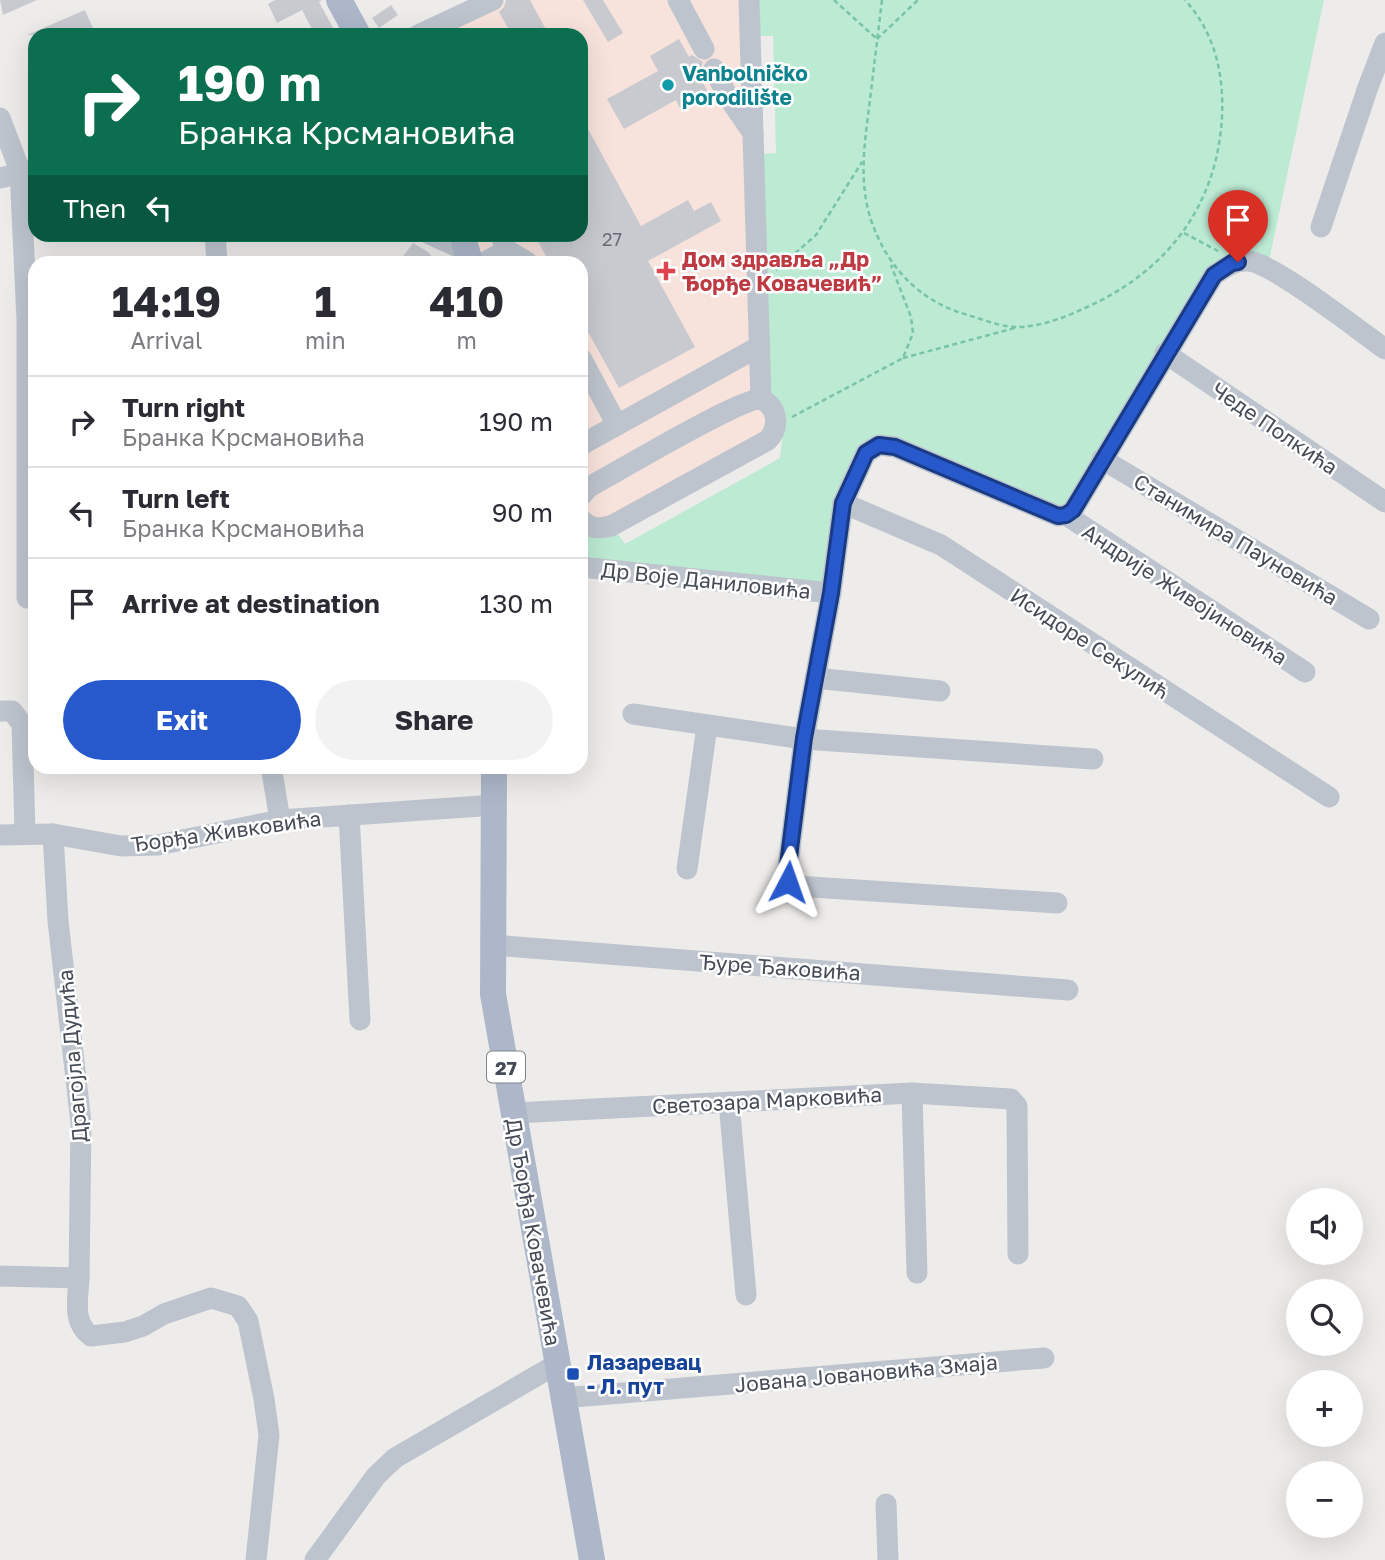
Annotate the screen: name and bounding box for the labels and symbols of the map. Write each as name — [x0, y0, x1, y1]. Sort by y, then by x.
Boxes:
place label: Vanbolničko porodilište — [682, 60, 808, 110]
marker: Vanbolničko porodilište — [660, 77, 676, 93]
pin — [1208, 190, 1268, 262]
house number: 27 — [602, 228, 622, 250]
place label: Дом здравља „Др Ђорђе Ковачевић” — [682, 246, 882, 296]
marker: Дом здравља „Др Ђорђе Ковачевић” — [656, 261, 676, 281]
street label: Чеде Полкића — [1207, 376, 1343, 480]
street label: Станимира Пауновића — [1129, 468, 1343, 610]
street label: Андрије Живојиновића — [1078, 518, 1292, 670]
street label: Др Воје Даниловића — [600, 556, 812, 604]
street label: Исидоре Секулић — [1006, 582, 1174, 704]
street label: Ђорђа Живковића — [129, 805, 323, 857]
position arrow — [751, 845, 825, 919]
street label: Ђуре Ђаковића — [698, 948, 862, 986]
street label: Драгојла Дудића — [51, 968, 93, 1144]
road number: 27 — [487, 1051, 525, 1082]
street label: Светозара Марковића — [651, 1081, 883, 1119]
street label: Др Ђорђа Ковачевића — [501, 1116, 567, 1348]
place label: Лазаревац - Л. пут — [587, 1349, 701, 1399]
street label: Јована Јовановића Змаја — [733, 1349, 999, 1397]
marker: Лазаревац - Л. пут — [565, 1366, 581, 1382]

